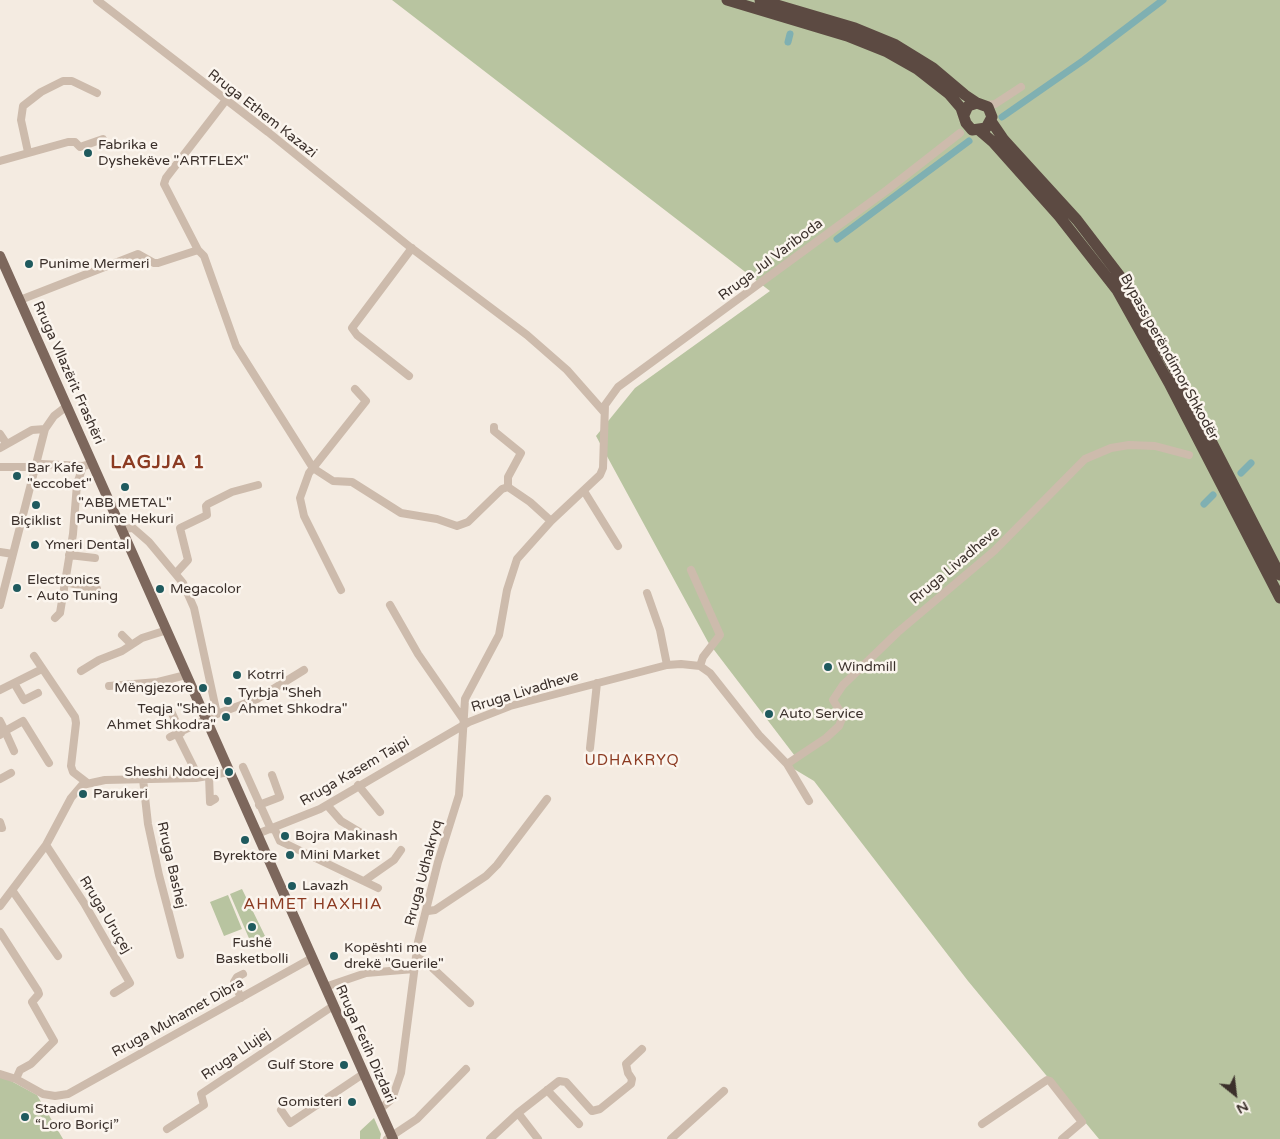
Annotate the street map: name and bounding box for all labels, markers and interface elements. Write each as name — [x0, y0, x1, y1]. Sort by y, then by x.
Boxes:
street label: Rruga Ethem Kazazi — [204, 66, 320, 162]
place label: Fabrika e Dyshekëve "ARTFLEX" — [98, 137, 249, 170]
marker: Fabrika e Dyshekëve "ARTFLEX" — [82, 147, 94, 159]
street label: Rruga Jul Variboda — [716, 215, 826, 305]
place label: Punime Mermeri — [39, 256, 150, 272]
marker: Punime Mermeri — [23, 258, 35, 270]
street label: Bypass perëndimor Shkodër — [1116, 271, 1222, 443]
street label: Rruga Vllazërit Frashëri — [29, 299, 107, 447]
district label: LAGJJA 1 — [109, 452, 207, 474]
place label: Bar Kafe "eccobet" — [27, 460, 92, 492]
marker: Bar Kafe "eccobet" — [11, 470, 23, 482]
marker: "ABB METAL" Punime Hekuri — [119, 481, 131, 493]
place label: "ABB METAL" Punime Hekuri — [76, 495, 174, 528]
marker: Biçiklist — [30, 499, 42, 511]
place label: Biçiklist — [11, 513, 61, 529]
street label: Rruga Livadheve — [907, 524, 1003, 608]
place label: Ymeri Dental — [45, 537, 129, 553]
marker: Ymeri Dental — [29, 539, 41, 551]
place label: Electronics - Auto Tuning — [27, 572, 118, 604]
place label: Megacolor — [170, 581, 241, 597]
marker: Electronics - Auto Tuning — [11, 582, 23, 594]
marker: Megacolor — [154, 583, 166, 595]
place label: Windmill — [838, 659, 896, 675]
marker: Windmill — [822, 661, 834, 673]
place label: Kotrri — [247, 667, 284, 683]
street label: Rruga Livadheve — [469, 668, 581, 716]
marker: Kotrri — [231, 669, 243, 681]
place label: Mëngjezore — [114, 680, 193, 696]
marker: Mëngjezore — [197, 682, 209, 694]
place label: Tyrbja "Sheh Ahmet Shkodra" — [238, 685, 348, 718]
marker: Tyrbja "Sheh Ahmet Shkodra" — [222, 695, 234, 707]
place label: Teqja "Sheh Ahmet Shkodra" — [106, 701, 216, 734]
place label: Auto Service — [779, 706, 863, 722]
marker: Auto Service — [763, 708, 775, 720]
marker: Teqja "Sheh Ahmet Shkodra" — [220, 711, 232, 723]
street label: Rruga Kasem Taipi — [297, 734, 413, 810]
district label: UDHAKRYQ — [583, 752, 681, 770]
place label: Sheshi Ndocej — [124, 764, 219, 780]
marker: Sheshi Ndocej — [223, 766, 235, 778]
place label: Parukeri — [93, 786, 148, 802]
marker: Parukeri — [77, 788, 89, 800]
street label: Rruga Udhakryq — [402, 818, 446, 928]
street label: Rruga Bashej — [153, 820, 189, 910]
place label: Bojra Makinash — [295, 828, 398, 844]
marker: Bojra Makinash — [279, 830, 291, 842]
marker: Byrektore — [239, 834, 251, 846]
place label: Mini Market — [300, 847, 380, 863]
place label: Byrektore — [213, 848, 277, 864]
marker: Mini Market — [284, 849, 296, 861]
street label: Rruga Uruçej — [75, 873, 135, 957]
place label: Lavazh — [302, 878, 349, 894]
marker: Lavazh — [286, 880, 298, 892]
district label: AHMET HAXHIA — [242, 895, 384, 915]
marker: Fushë Basketbolli — [246, 921, 258, 933]
place label: Fushë Basketbolli — [216, 935, 288, 968]
place label: Kopështi me drekë "Guerile" — [344, 940, 444, 972]
marker: Kopështi me drekë "Guerile" — [328, 950, 340, 962]
street label: Rruga Muhamet Dibra — [109, 975, 247, 1061]
street label: Rruga Fetih Dizdari — [331, 982, 399, 1106]
street label: Rruga Llujej — [198, 1026, 274, 1084]
place label: Gulf Store — [267, 1057, 334, 1073]
marker: Gulf Store — [338, 1059, 350, 1071]
north arrow — [1210, 1069, 1260, 1119]
place label: Gomisteri — [278, 1094, 342, 1110]
marker: Gomisteri — [346, 1096, 358, 1108]
text: N — [1233, 1097, 1252, 1118]
place label: Stadiumi “Loro Boriçi” — [35, 1101, 119, 1134]
marker: Stadiumi “Loro Boriçi” — [19, 1111, 31, 1123]

